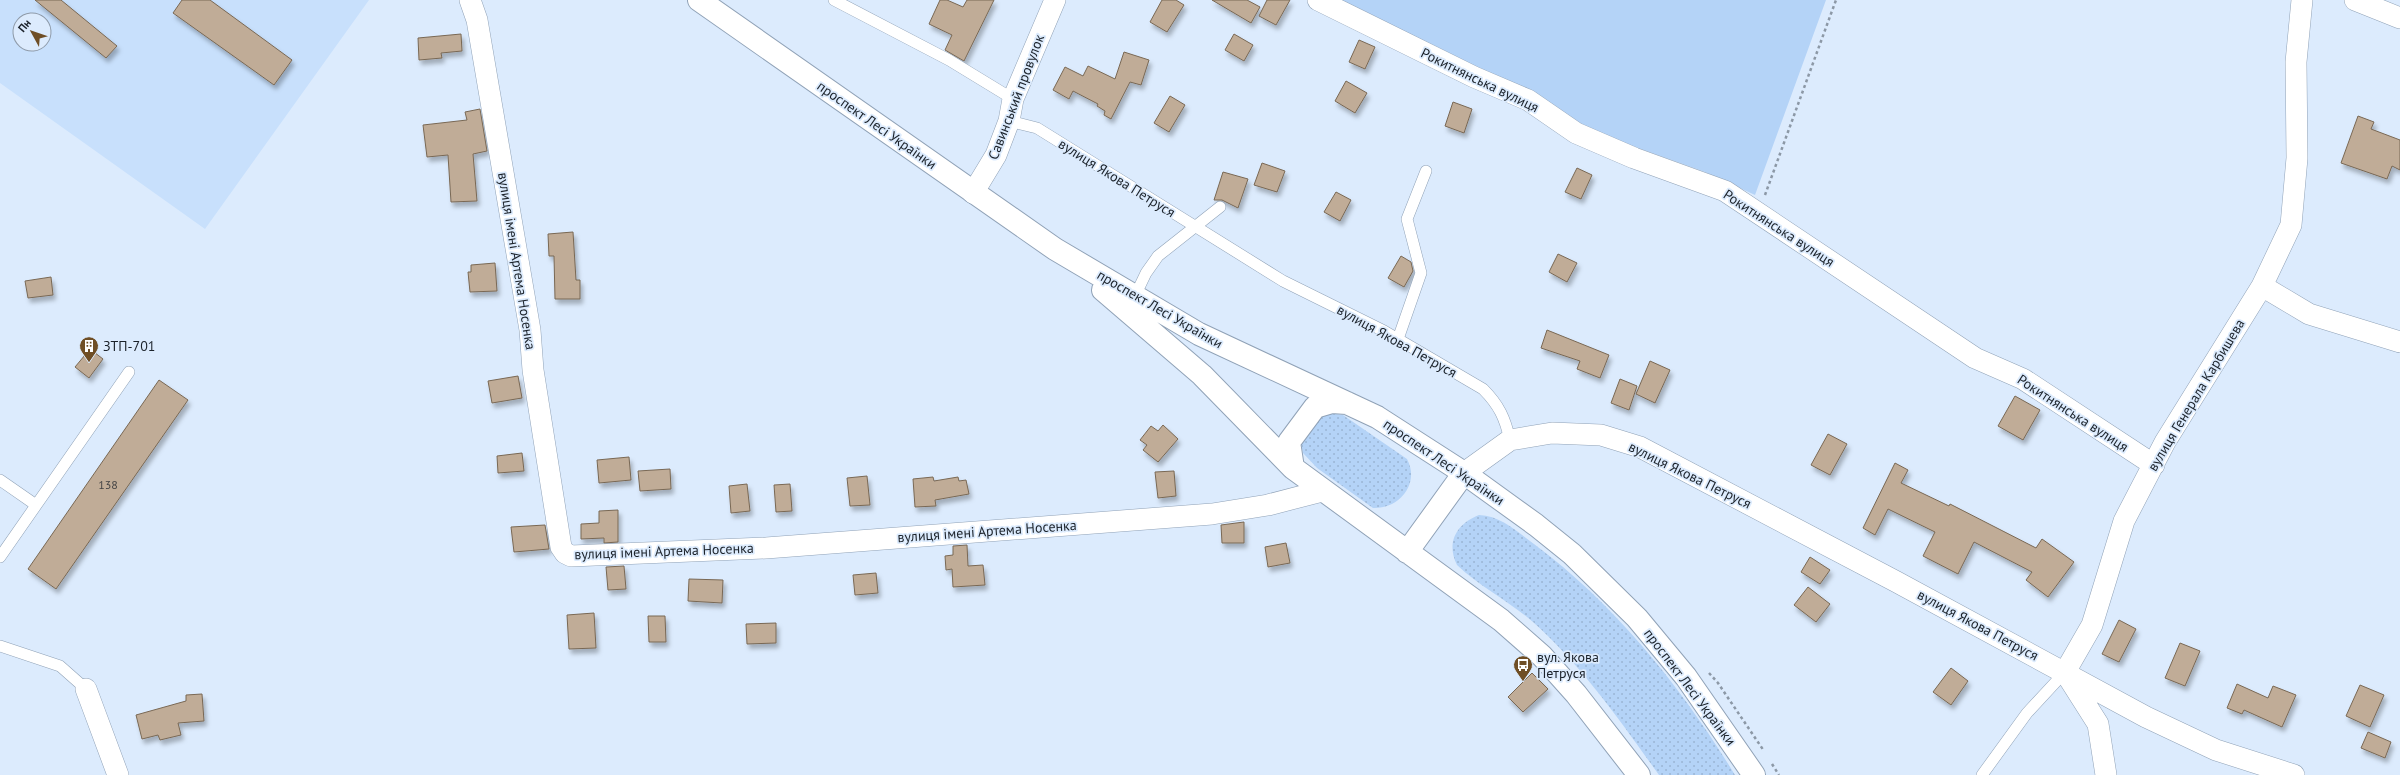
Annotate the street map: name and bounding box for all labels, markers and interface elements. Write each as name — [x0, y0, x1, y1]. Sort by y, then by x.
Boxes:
north arrow — [12, 12, 52, 52]
text: Пн — [15, 16, 34, 35]
street label: Савинський провулок — [984, 32, 1048, 162]
street label: Рокитнянська вулиця — [1418, 44, 1542, 116]
street label: проспект Лесі Українки — [814, 77, 940, 173]
street label: вулиця Якова Петруся — [1055, 135, 1179, 221]
street label: вулиця імені Артема Носенка — [494, 171, 540, 351]
street label: Рокитнянська вулиця — [1720, 185, 1838, 271]
street label: проспект Лесі Українки — [1094, 266, 1226, 352]
street label: вулиця Якова Петруся — [1334, 301, 1460, 381]
street label: вулиця Генерала Карбишева — [2143, 316, 2249, 474]
building icon: ЗТП-701 — [78, 335, 100, 363]
place label: ЗТП-701 — [103, 337, 156, 355]
street label: Рокитнянська вулиця — [2014, 370, 2132, 456]
street label: проспект Лесі Українки — [1380, 415, 1508, 509]
street label: вулиця Якова Петруся — [1626, 437, 1754, 513]
house number: 138 — [98, 477, 118, 492]
street label: вулиця імені Артема Носенка — [897, 516, 1077, 546]
street label: вулиця імені Артема Носенка — [574, 539, 754, 563]
street label: вулиця Якова Петруся — [1914, 585, 2042, 665]
street label: проспект Лесі Українки — [1640, 625, 1740, 749]
place label: вул. Якова Петруся — [1537, 648, 1599, 682]
bus stop icon: вул. Якова Петруся — [1512, 654, 1534, 682]

